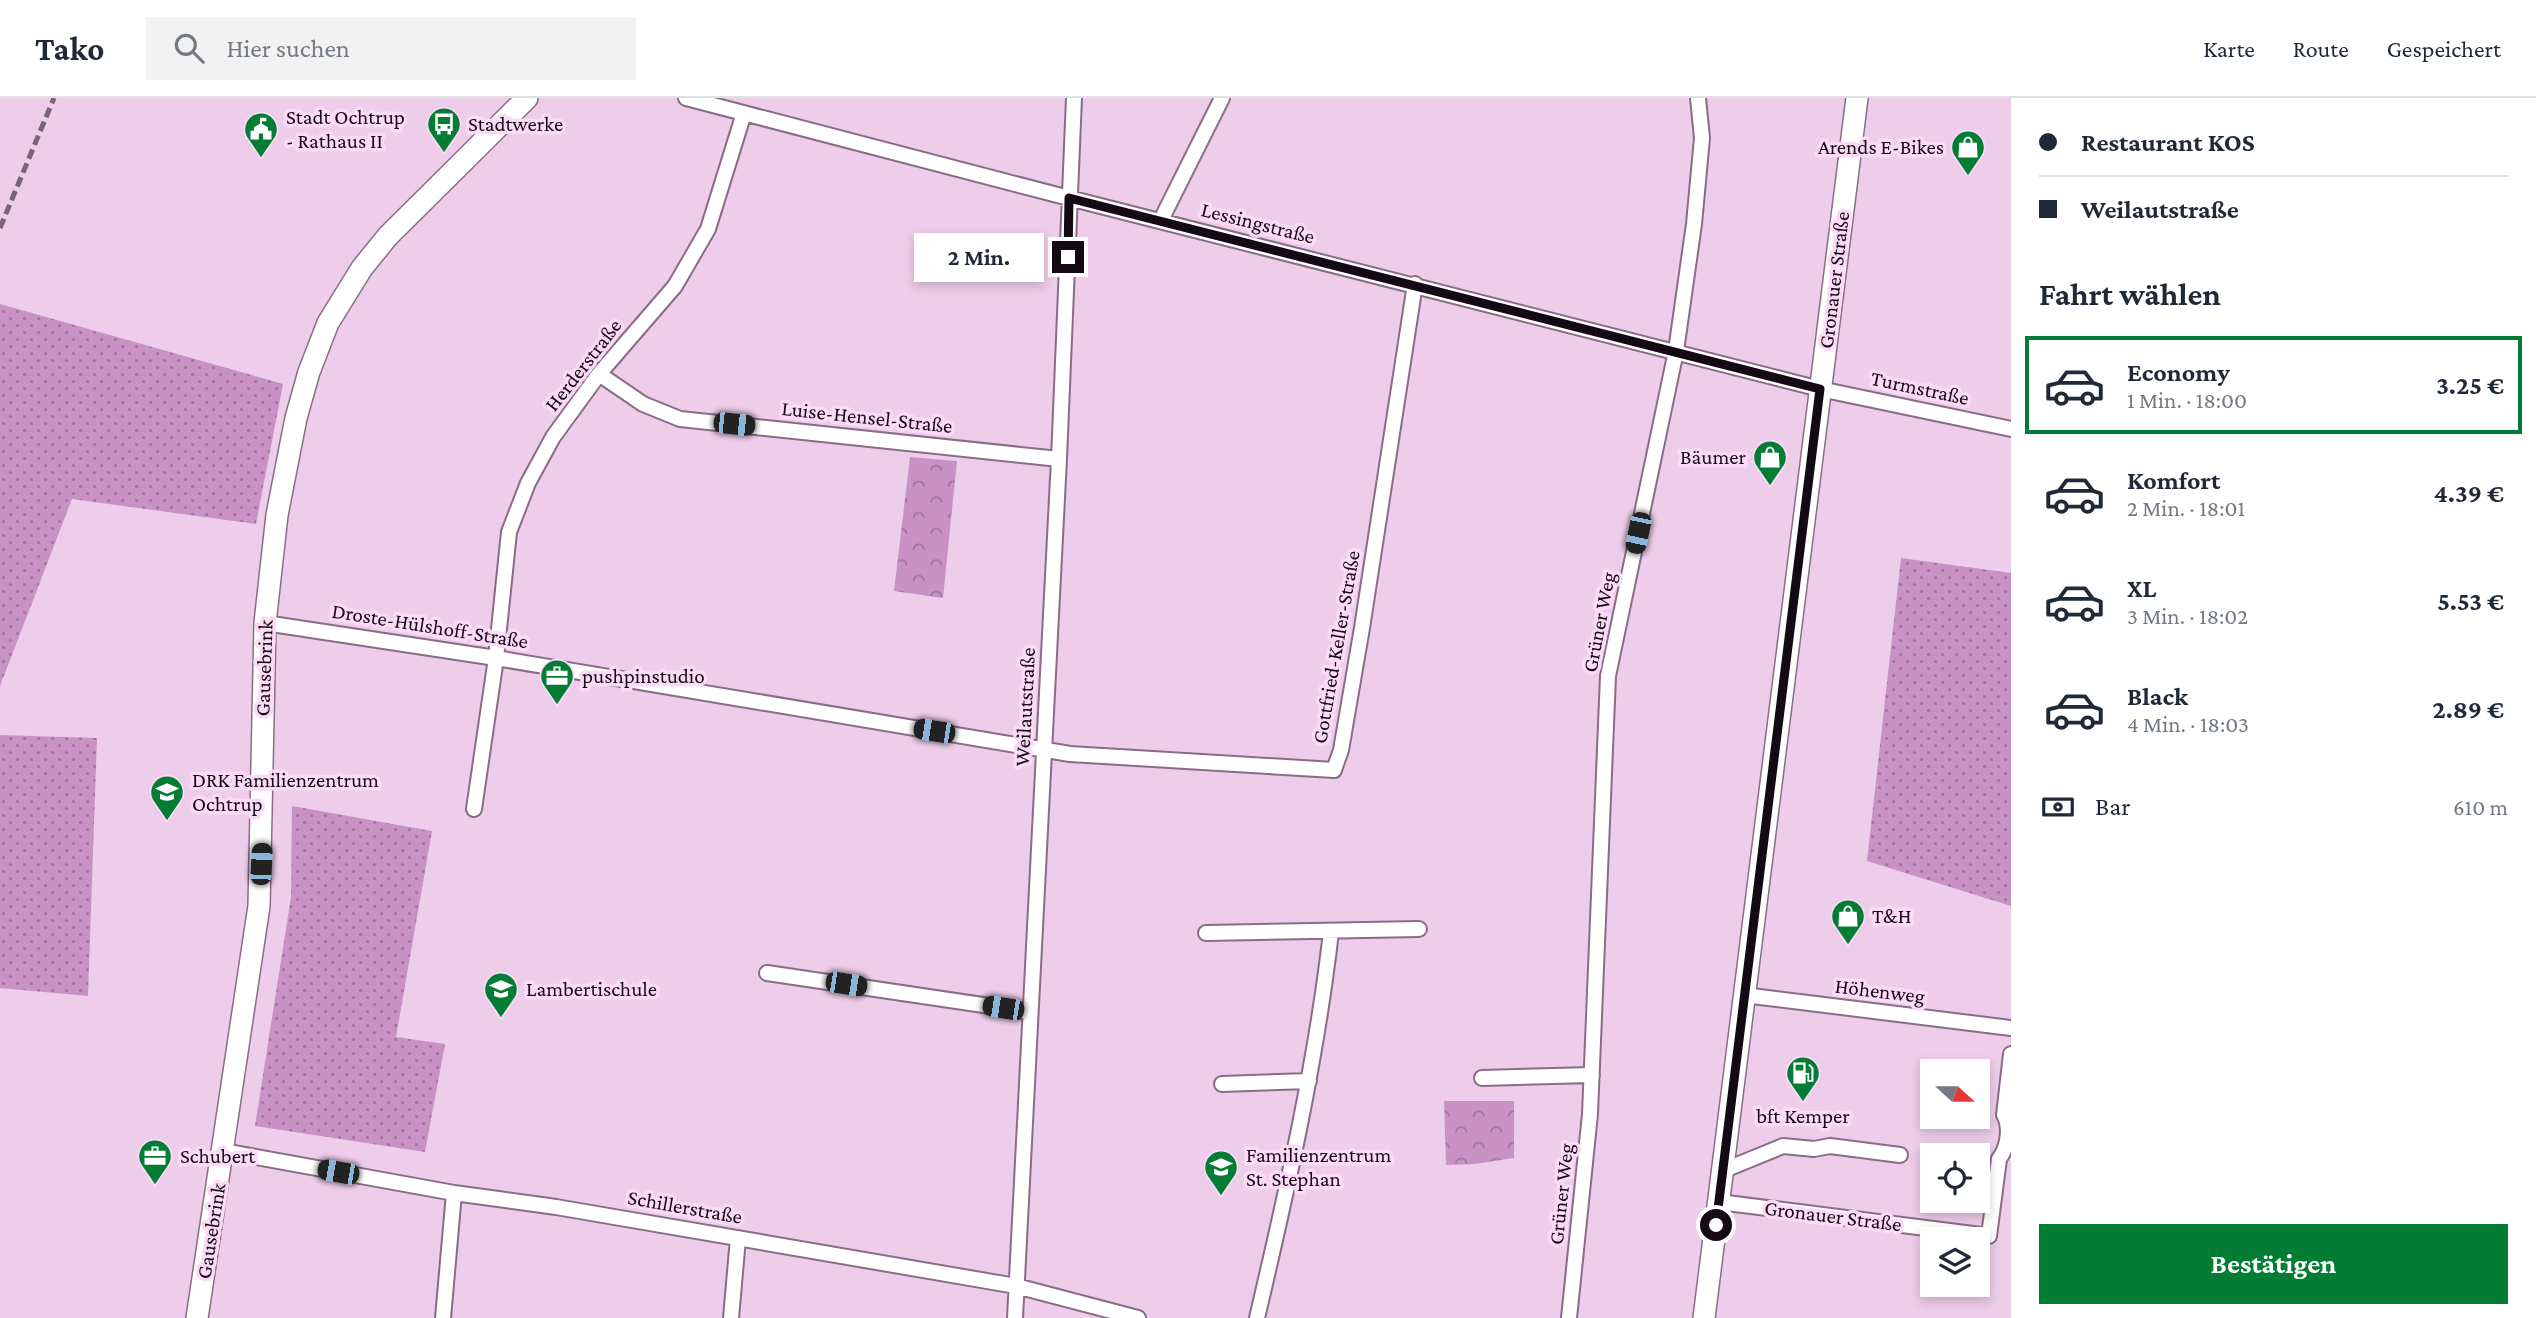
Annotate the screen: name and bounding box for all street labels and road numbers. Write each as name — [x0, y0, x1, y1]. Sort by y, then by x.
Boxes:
street label: Lessingstraße — [1199, 197, 1317, 249]
street label: Gronauer Straße — [1814, 210, 1854, 350]
street label: Herderstraße — [540, 314, 626, 416]
street label: Turmstraße — [1869, 366, 1971, 410]
street label: Luise-Hensel-Straße — [780, 396, 954, 438]
street label: Gottfried-Keller-Straße — [1307, 549, 1365, 745]
street label: Grüner Weg — [1578, 570, 1620, 674]
street label: Droste-Hülshoff-Straße — [330, 599, 530, 653]
street label: Gausebrink — [250, 619, 278, 717]
street label: Weilautstraße — [1010, 647, 1040, 767]
street label: Höhenweg — [1834, 974, 1926, 1008]
street label: Grüner Weg — [1544, 1142, 1578, 1246]
street label: Gausebrink — [192, 1181, 230, 1281]
street label: Schillerstraße — [626, 1185, 744, 1229]
street label: Gronauer Straße — [1763, 1196, 1903, 1236]

